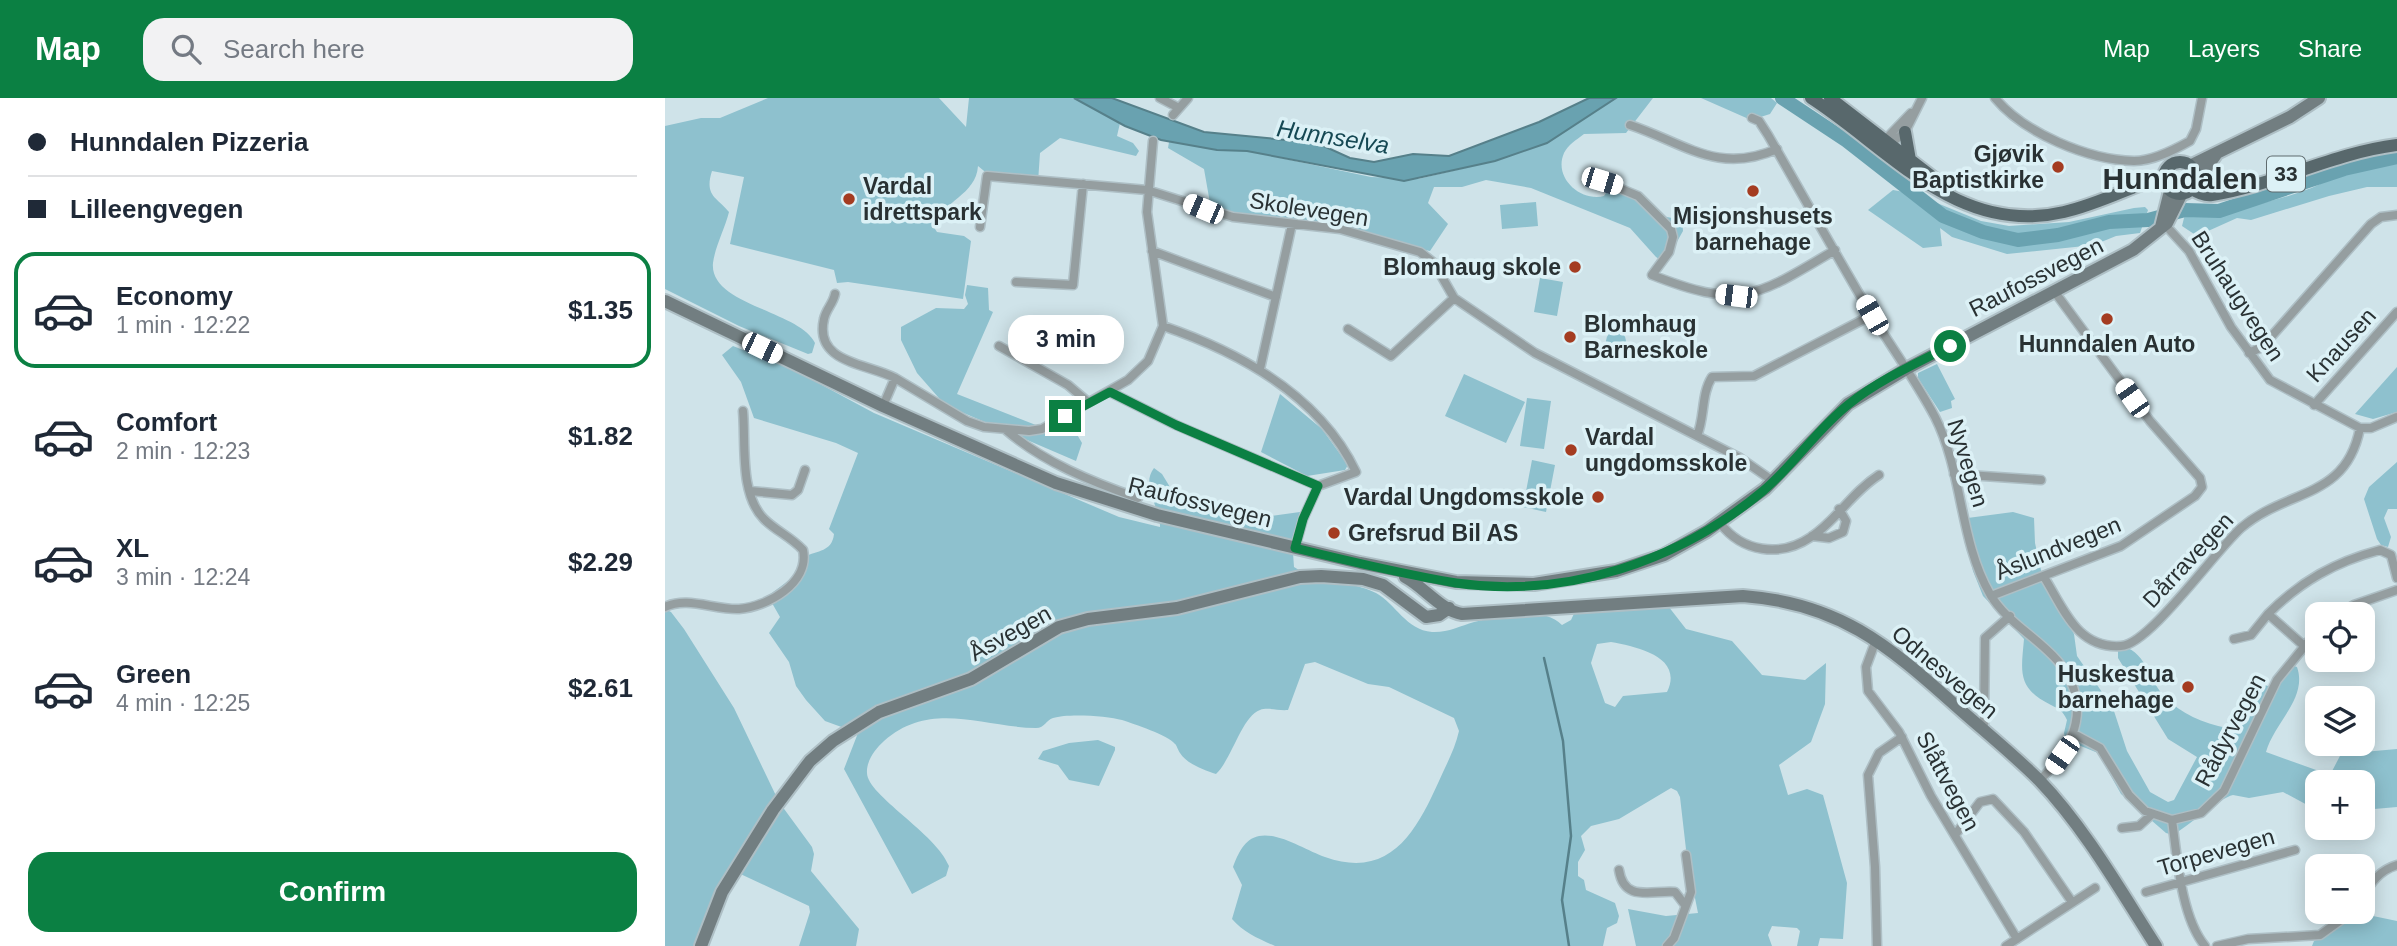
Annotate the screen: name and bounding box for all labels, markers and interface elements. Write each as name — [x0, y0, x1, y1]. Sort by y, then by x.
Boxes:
search box — [143, 18, 633, 81]
text: Map — [35, 30, 101, 67]
icon: search — [167, 30, 205, 68]
text: Search here — [223, 34, 365, 64]
text: Map — [2103, 35, 2150, 62]
text: Layers — [2188, 35, 2260, 62]
text: Share — [2298, 35, 2362, 62]
water label: Hunnselva — [1275, 114, 1391, 159]
text: Hunndalen Pizzeria — [70, 127, 308, 157]
place label: Gjøvik Baptistkirke — [1912, 141, 2044, 193]
road number: 33 — [2267, 156, 2305, 192]
marker: Gjøvik Baptistkirke — [2050, 159, 2066, 175]
district label: Hunndalen — [2103, 162, 2258, 195]
car — [1579, 165, 1626, 197]
place label: Vardal idrettspark — [863, 173, 982, 225]
marker: Misjonshusets barnehage — [1745, 183, 1761, 199]
street label: Skolevegen — [1248, 187, 1370, 231]
marker: Vardal idrettspark — [841, 191, 857, 207]
car — [1180, 191, 1227, 227]
text: Lilleengvegen — [70, 194, 243, 224]
place label: Misjonshusets barnehage — [1673, 203, 1833, 255]
street label: Bruhaugvegen — [2186, 226, 2290, 366]
street label: Raufossvegen — [1965, 232, 2107, 322]
place label: Blomhaug skole — [1383, 254, 1561, 280]
marker: Blomhaug skole — [1567, 259, 1583, 275]
icon: car — [32, 279, 95, 342]
text: Economy — [116, 281, 233, 311]
car — [1714, 283, 1759, 309]
car — [1853, 292, 1892, 338]
text: $1.35 — [568, 295, 633, 325]
street label: Knausen — [2301, 303, 2381, 387]
place label: Blomhaug Barneskole — [1584, 311, 1708, 363]
marker: Hunndalen Auto — [2099, 311, 2115, 327]
text: 1 min · 12:22 — [116, 312, 250, 338]
callout: 3 min — [1007, 314, 1123, 364]
text: 3 min — [1036, 326, 1096, 352]
car — [739, 329, 786, 367]
marker: Blomhaug Barneskole — [1562, 329, 1578, 345]
route start — [1934, 330, 1966, 362]
place label: Hunndalen Auto — [2019, 331, 2195, 357]
car — [2112, 375, 2153, 421]
route end — [1049, 400, 1081, 432]
icon: car — [32, 405, 95, 468]
text: Comfort — [116, 407, 217, 437]
street label: Nyvegen — [1942, 416, 1994, 510]
text: $1.82 — [568, 421, 633, 451]
place label: Vardal ungdomsskole — [1585, 424, 1747, 476]
text: 2 min · 12:23 — [116, 438, 250, 464]
marker: Vardal ungdomsskole — [1563, 442, 1579, 458]
street label: Raufossvegen — [1126, 472, 1274, 532]
place label: Vardal Ungdomsskole — [1344, 484, 1584, 510]
marker: Vardal Ungdomsskole — [1590, 489, 1606, 505]
street label: Dårravegen — [2138, 507, 2238, 613]
street label: Åslundvegen — [1991, 510, 2125, 585]
place label: Grefsrud Bil AS — [1348, 520, 1518, 546]
marker: Grefsrud Bil AS — [1326, 525, 1342, 541]
icon: car — [32, 531, 95, 594]
text: XL — [116, 533, 149, 563]
text: $2.29 — [568, 547, 633, 577]
text: 3 min · 12:24 — [116, 564, 250, 590]
street label: Åsvegen — [964, 599, 1055, 666]
map controls — [2305, 602, 2375, 924]
button: locate — [2305, 602, 2375, 672]
street label: Odnesvegen — [1887, 620, 2003, 724]
icon: car — [32, 657, 95, 720]
text: Green — [116, 659, 191, 689]
place label: Huskestua barnehage — [2058, 661, 2174, 713]
street label: Rådyrvegen — [2189, 669, 2271, 791]
text: $2.61 — [568, 673, 633, 703]
marker: Huskestua barnehage — [2180, 679, 2196, 695]
button: layers — [2305, 686, 2375, 756]
text: 4 min · 12:25 — [116, 690, 250, 716]
street label: Slåttvegen — [1911, 727, 1985, 835]
car — [2042, 732, 2083, 778]
button: + — [2305, 770, 2375, 840]
street label: Torpevegen — [2155, 823, 2277, 881]
button: Confirm — [28, 852, 637, 932]
button: − — [2305, 854, 2375, 924]

